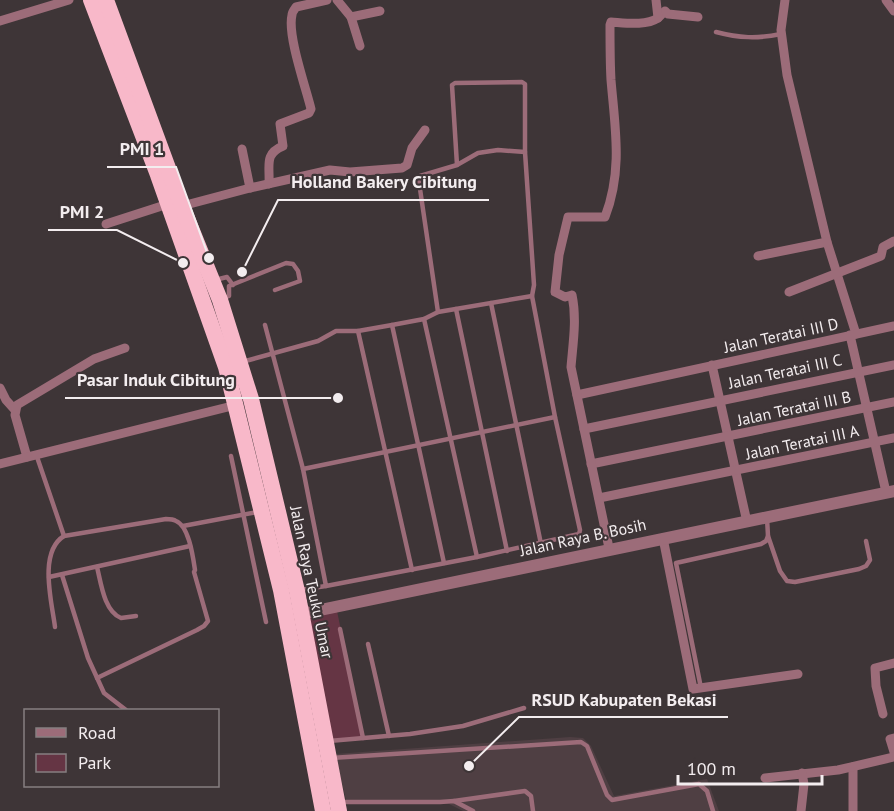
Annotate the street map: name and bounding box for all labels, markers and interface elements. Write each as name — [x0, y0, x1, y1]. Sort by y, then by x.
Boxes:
callout: PMI 1 — [107, 131, 176, 167]
text: PMI 1 — [120, 137, 164, 160]
callout: Holland Bakery Cibitung — [278, 164, 489, 200]
text: Holland Bakery Cibitung — [291, 170, 477, 193]
callout: PMI 2 — [48, 194, 117, 230]
text: PMI 2 — [60, 200, 104, 223]
street label: Jalan Teratai III D — [721, 313, 840, 357]
street label: Jalan Teratai III C — [726, 349, 844, 393]
callout: Pasar Induk Cibitung — [65, 362, 248, 398]
text: Pasar Induk Cibitung — [77, 368, 235, 391]
street label: Jalan Teratai III B — [734, 386, 853, 430]
street label: Jalan Teratai III A — [743, 420, 861, 464]
street label: Jalan Raya Teuku Umar — [286, 503, 338, 661]
street label: Jalan Raya B. Bosih — [517, 514, 648, 560]
callout: RSUD Kabupaten Bekasi — [519, 681, 728, 717]
text: RSUD Kabupaten Bekasi — [531, 688, 717, 711]
legend — [24, 709, 219, 787]
text: Road — [78, 721, 116, 744]
scale bar — [678, 748, 822, 786]
text: Park — [78, 751, 111, 774]
text: 100 m — [687, 757, 736, 780]

